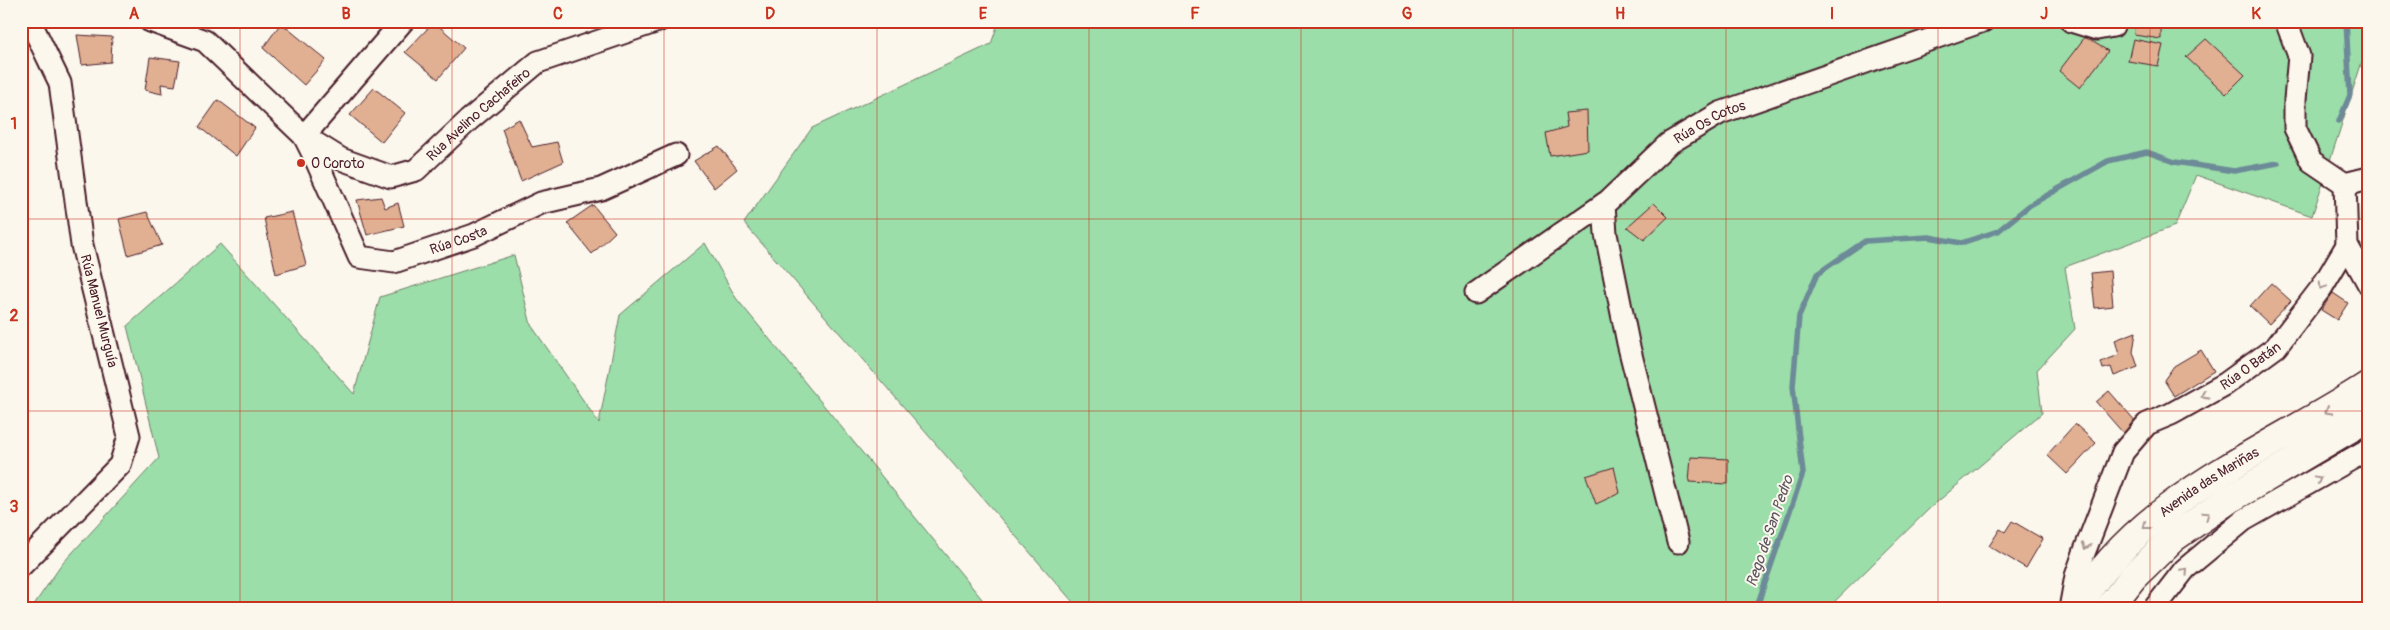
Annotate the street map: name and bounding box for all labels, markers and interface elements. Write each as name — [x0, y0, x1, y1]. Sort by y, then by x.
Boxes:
text: A — [129, 4, 140, 24]
text: B — [341, 4, 351, 24]
text: C — [553, 4, 563, 24]
text: D — [765, 4, 775, 24]
text: E — [979, 4, 988, 24]
text: F — [1190, 4, 1200, 24]
text: G — [1402, 4, 1413, 24]
text: H — [1615, 4, 1625, 24]
text: I — [1830, 4, 1834, 24]
text: J — [2040, 4, 2048, 24]
text: K — [2251, 4, 2261, 24]
street label: Rúa Avelino Cachafeiro — [423, 64, 534, 164]
street label: Rúa Os Cotos — [1670, 96, 1748, 147]
text: 1 — [11, 114, 17, 134]
place label: O Coroto — [311, 155, 365, 172]
marker: O Coroto — [295, 157, 307, 169]
street label: Rúa Costa — [427, 222, 490, 258]
street label: Rúa Manuel Murguía — [77, 253, 121, 369]
one-way arrow — [2319, 281, 2328, 290]
text: 2 — [10, 306, 19, 326]
street label: Rúa O Batán — [2217, 338, 2284, 394]
one-way arrow — [2201, 389, 2210, 399]
one-way arrow — [2324, 404, 2333, 414]
street label: Avenida das Mariñas — [2155, 443, 2262, 521]
water label: Rego de San Pedro — [1742, 472, 1798, 589]
one-way arrow — [2313, 475, 2322, 485]
text: 3 — [10, 497, 19, 517]
one-way arrow — [2200, 512, 2210, 521]
one-way arrow — [2143, 521, 2152, 530]
one-way arrow — [2082, 542, 2092, 550]
one-way arrow — [2179, 568, 2188, 577]

